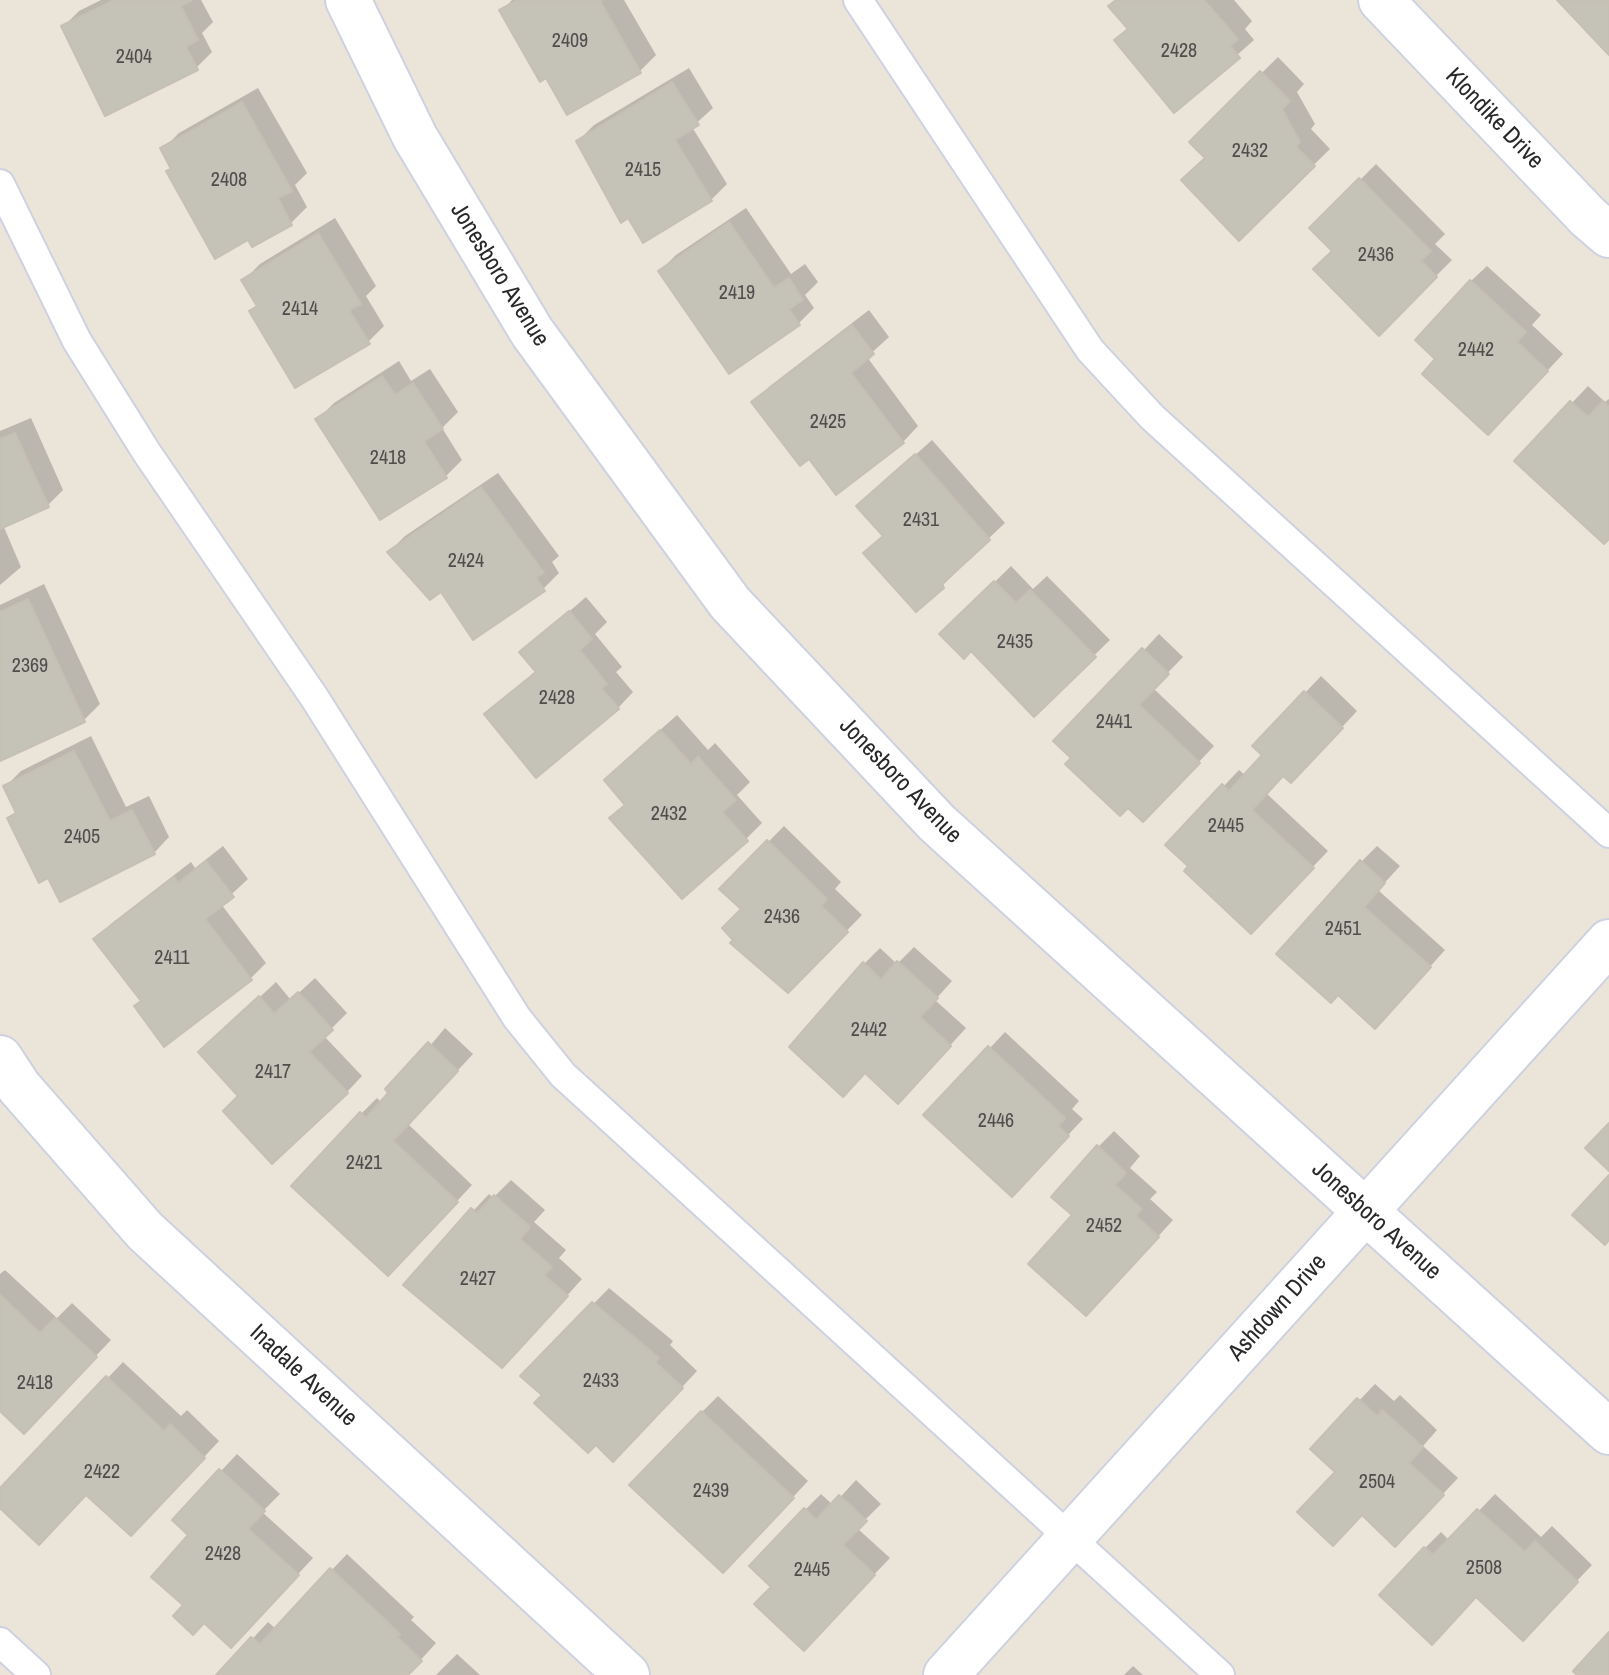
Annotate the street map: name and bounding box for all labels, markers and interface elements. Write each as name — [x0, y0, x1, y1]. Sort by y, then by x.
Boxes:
house number: 2409 — [552, 30, 588, 54]
house number: 2428 — [1161, 40, 1197, 64]
house number: 2404 — [116, 46, 152, 70]
street label: Klondike Drive — [1439, 63, 1549, 175]
house number: 2432 — [1232, 140, 1268, 164]
house number: 2415 — [625, 159, 661, 183]
house number: 2408 — [211, 169, 247, 193]
street label: Jonesboro Avenue — [443, 198, 555, 352]
house number: 2436 — [1358, 244, 1394, 268]
house number: 2419 — [719, 282, 755, 306]
house number: 2414 — [282, 298, 318, 322]
house number: 2442 — [1458, 339, 1494, 363]
house number: 2425 — [810, 411, 846, 435]
house number: 2418 — [370, 447, 406, 471]
house number: 2431 — [903, 509, 939, 533]
house number: 2424 — [448, 550, 484, 574]
house number: 2435 — [997, 631, 1033, 655]
house number: 2369 — [12, 655, 48, 679]
house number: 2428 — [539, 687, 575, 711]
house number: 2441 — [1096, 711, 1132, 735]
street label: Jonesboro Avenue — [833, 712, 967, 850]
house number: 2432 — [651, 803, 687, 827]
house number: 2445 — [1208, 815, 1244, 839]
house number: 2405 — [64, 826, 100, 850]
house number: 2436 — [764, 906, 800, 930]
house number: 2451 — [1325, 918, 1361, 942]
house number: 2411 — [154, 947, 190, 971]
house number: 2442 — [851, 1019, 887, 1043]
house number: 2417 — [255, 1061, 291, 1085]
house number: 2446 — [978, 1110, 1014, 1134]
house number: 2421 — [346, 1152, 382, 1176]
street label: Jonesboro Avenue — [1306, 1156, 1446, 1286]
house number: 2452 — [1086, 1215, 1122, 1239]
street label: Ashdown Drive — [1223, 1249, 1333, 1367]
house number: 2427 — [460, 1268, 496, 1292]
street label: Inadale Avenue — [243, 1319, 363, 1433]
house number: 2433 — [583, 1370, 619, 1394]
house number: 2418 — [17, 1372, 53, 1396]
house number: 2422 — [84, 1461, 120, 1485]
house number: 2504 — [1359, 1471, 1395, 1495]
house number: 2439 — [693, 1480, 729, 1504]
house number: 2428 — [205, 1543, 241, 1567]
house number: 2508 — [1466, 1557, 1502, 1581]
house number: 2445 — [794, 1559, 830, 1583]

